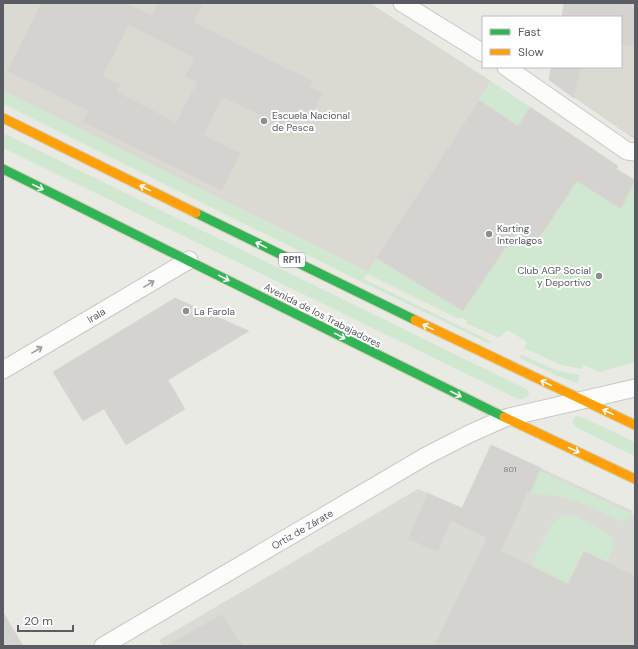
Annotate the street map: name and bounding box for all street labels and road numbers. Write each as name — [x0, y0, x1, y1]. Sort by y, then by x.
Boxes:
road number: RP11 — [279, 253, 305, 267]
street label: Avenida de los Trabajadores — [262, 280, 384, 351]
street label: Irala — [85, 305, 108, 326]
street label: Ortiz de Zárate — [269, 506, 336, 552]

